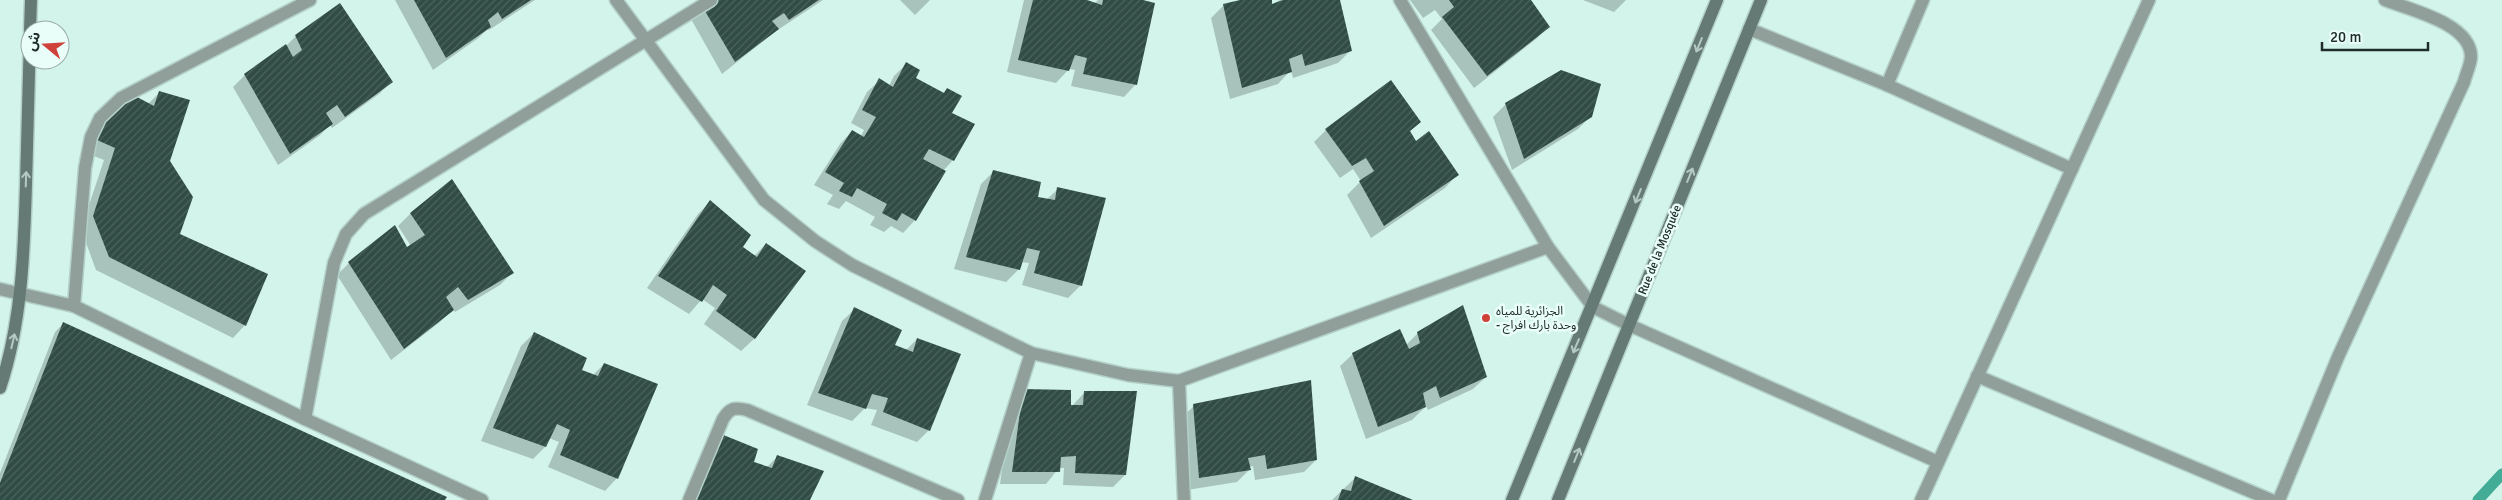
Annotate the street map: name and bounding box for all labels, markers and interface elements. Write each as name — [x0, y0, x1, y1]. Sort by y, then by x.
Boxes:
north arrow — [20, 20, 70, 70]
scale bar — [2322, 20, 2428, 52]
text: 20 m — [2330, 28, 2361, 46]
text: ش — [22, 29, 44, 53]
one-way arrow — [1693, 37, 1703, 52]
one-way arrow — [1687, 167, 1696, 182]
one-way arrow — [21, 172, 31, 188]
one-way arrow — [1632, 188, 1642, 203]
street label: Rue de la Mosquée — [1635, 203, 1685, 297]
place label: الجزائرية للمياه - وحدة بارك افراج — [1496, 304, 1576, 334]
marker: الجزائرية للمياه - وحدة بارك افراج — [1480, 312, 1492, 324]
one-way arrow — [9, 334, 18, 350]
one-way arrow — [1571, 338, 1581, 353]
one-way arrow — [1572, 448, 1582, 463]

